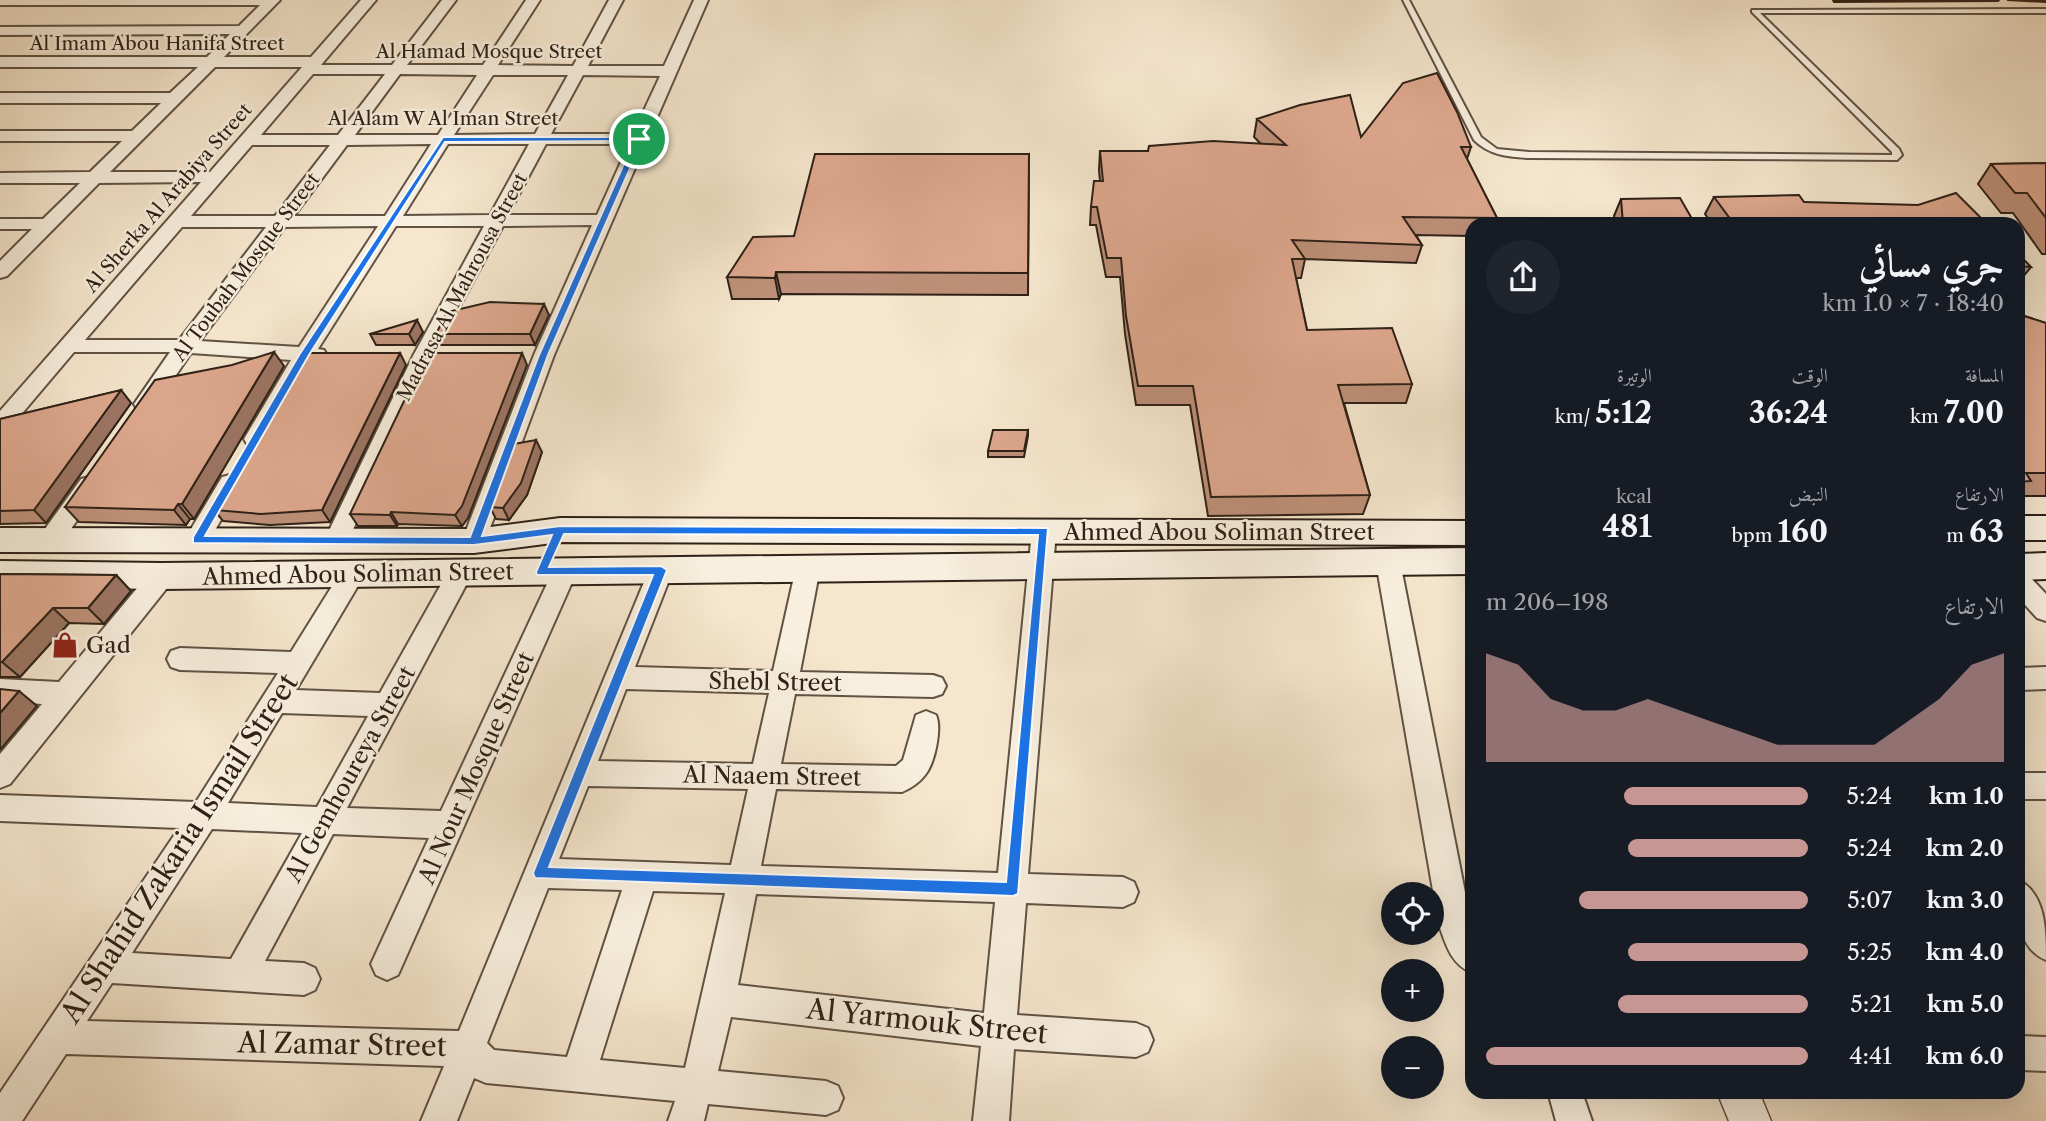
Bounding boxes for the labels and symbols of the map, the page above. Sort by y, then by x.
street label: Al Imam Abou Hanifa Street [29,32,285,55]
street label: Al Hamad Mosque Street [375,40,603,63]
street label: Al Sherka Al Arabiya Street [79,98,257,298]
street label: Al Alam W Al Iman Street [327,107,559,130]
pin [609,109,669,169]
street label: Al Toubah Mosque Street [167,168,325,367]
street label: Madrasa Al Mahrousa Street [392,169,532,405]
street label: Ahmed Abou Soliman Street [1062,518,1375,546]
street label: Ahmed Abou Soliman Street [201,557,514,591]
shop icon: Gad [50,630,80,660]
place label: Gad [86,631,131,659]
street label: Al Nour Mosque Street [412,648,540,889]
street label: Al Gemhoureya Street [278,661,421,888]
street label: Al Shahid Zakaria Ismail Street [53,667,305,1030]
street label: Shebl Street [708,667,842,697]
street label: Al Naaem Street [682,760,861,792]
street label: Al Yarmouk Street [804,991,1049,1051]
street label: Al Zamar Street [236,1025,447,1063]

